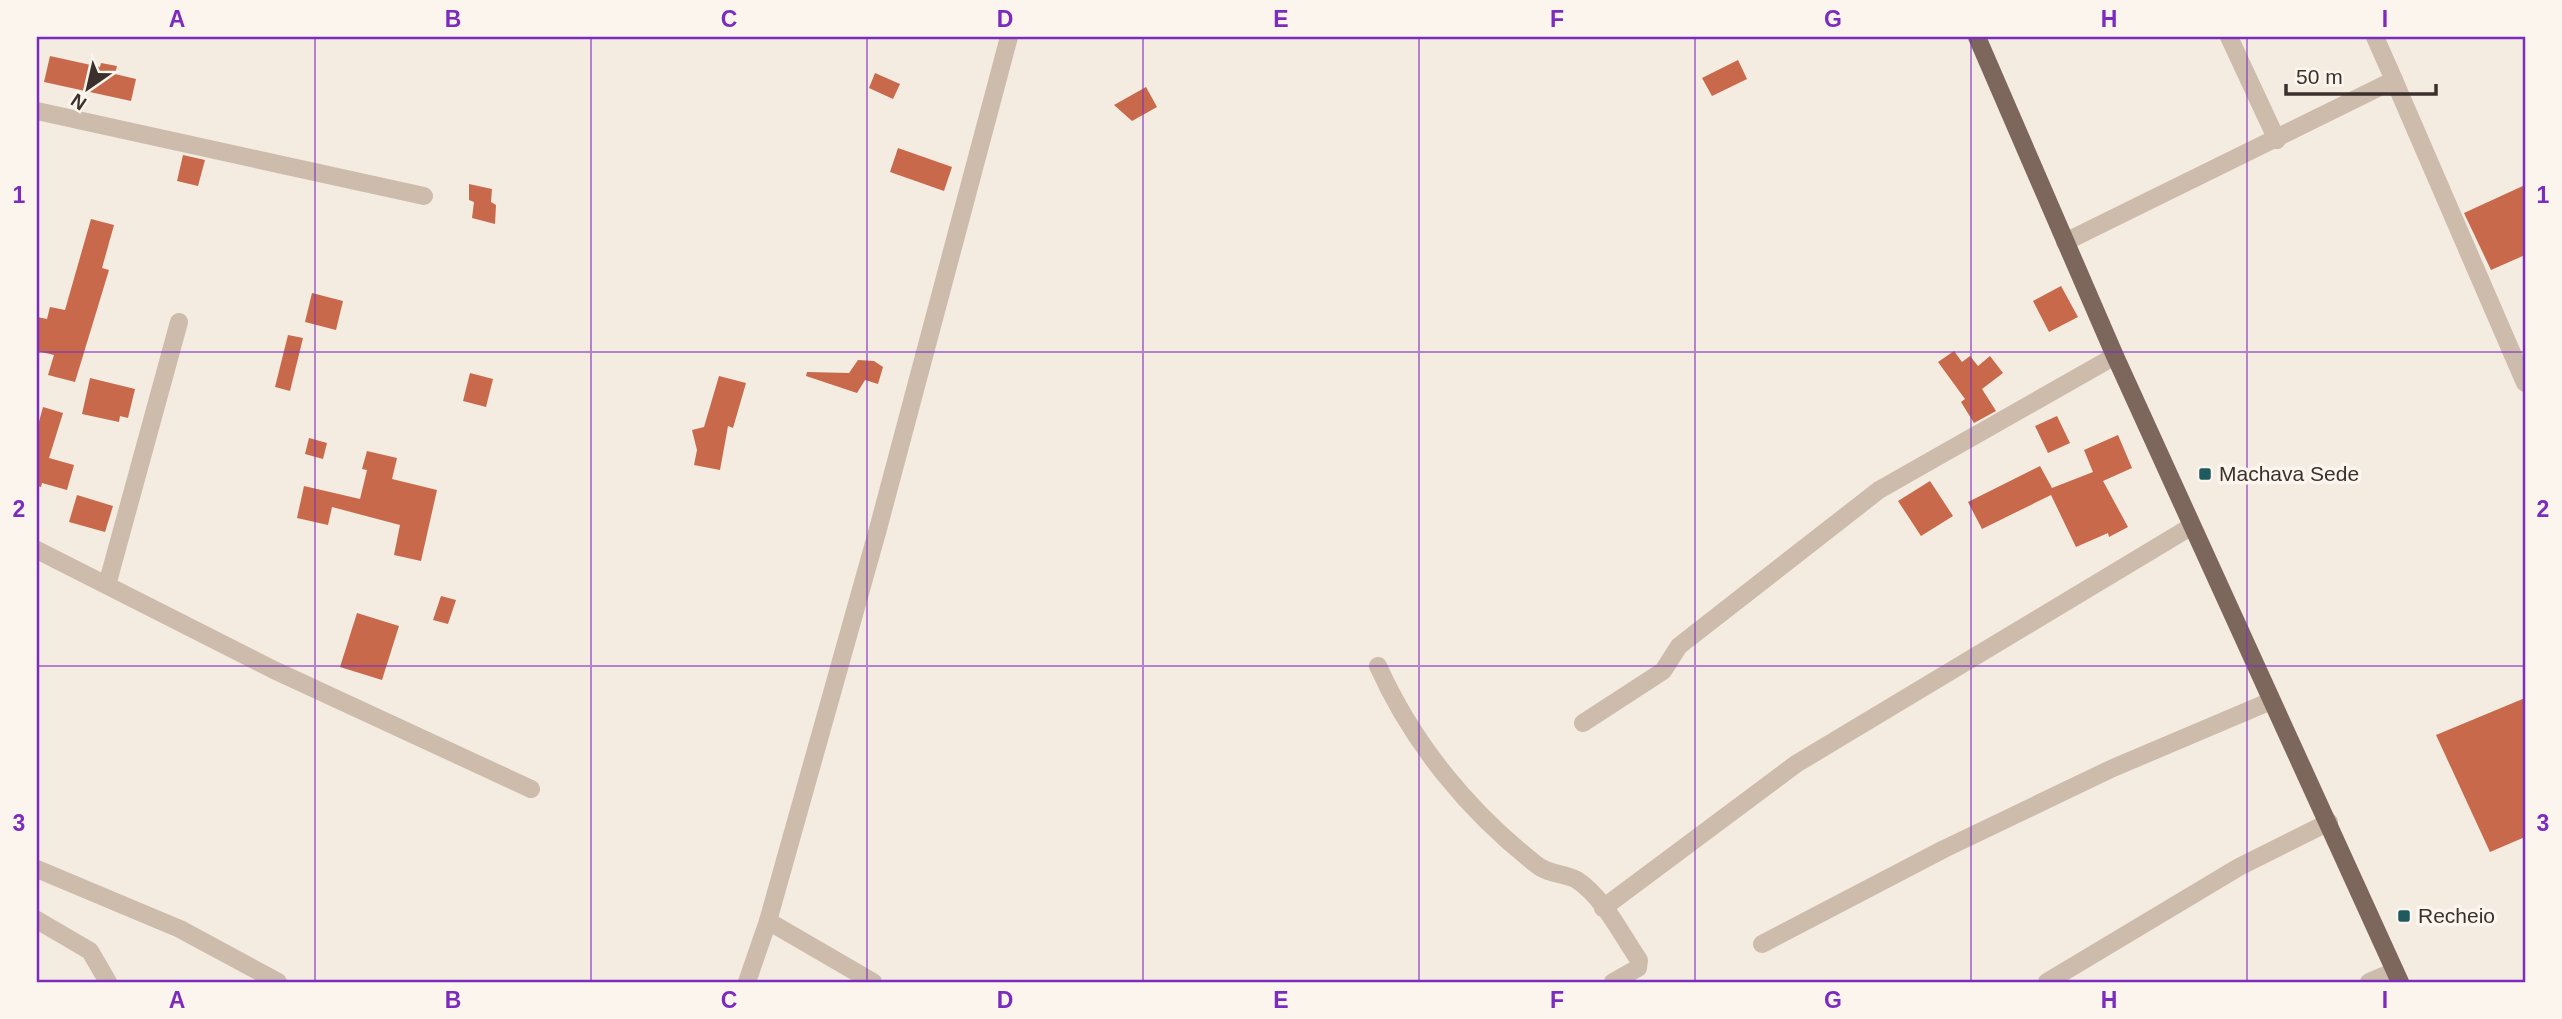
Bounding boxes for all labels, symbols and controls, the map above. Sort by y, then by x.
text: A [169,6,185,32]
text: B [445,6,461,32]
text: C [721,6,737,32]
text: D [997,6,1013,32]
text: E [1273,6,1289,32]
text: F [1550,6,1564,32]
text: G [1824,6,1842,32]
text: H [2101,6,2117,32]
text: I [2382,6,2388,32]
north arrow [52,52,122,122]
scale bar [2286,52,2436,96]
text: 50 m [2296,65,2343,88]
text: N [67,89,90,114]
text: 1 [13,182,26,208]
text: 1 [2537,182,2550,208]
place label: Machava Sede [2219,462,2359,485]
marker: Machava Sede [2197,466,2213,482]
text: 2 [13,496,25,522]
text: 2 [2537,496,2549,522]
text: 3 [13,810,25,836]
text: 3 [2537,810,2549,836]
place label: Recheio [2418,904,2495,927]
marker: Recheio [2396,908,2412,924]
text: A [169,987,185,1013]
text: B [445,987,461,1013]
text: C [721,987,737,1013]
text: D [997,987,1013,1013]
text: E [1273,987,1289,1013]
text: F [1550,987,1564,1013]
text: G [1824,987,1842,1013]
text: H [2101,987,2117,1013]
text: I [2382,987,2388,1013]

